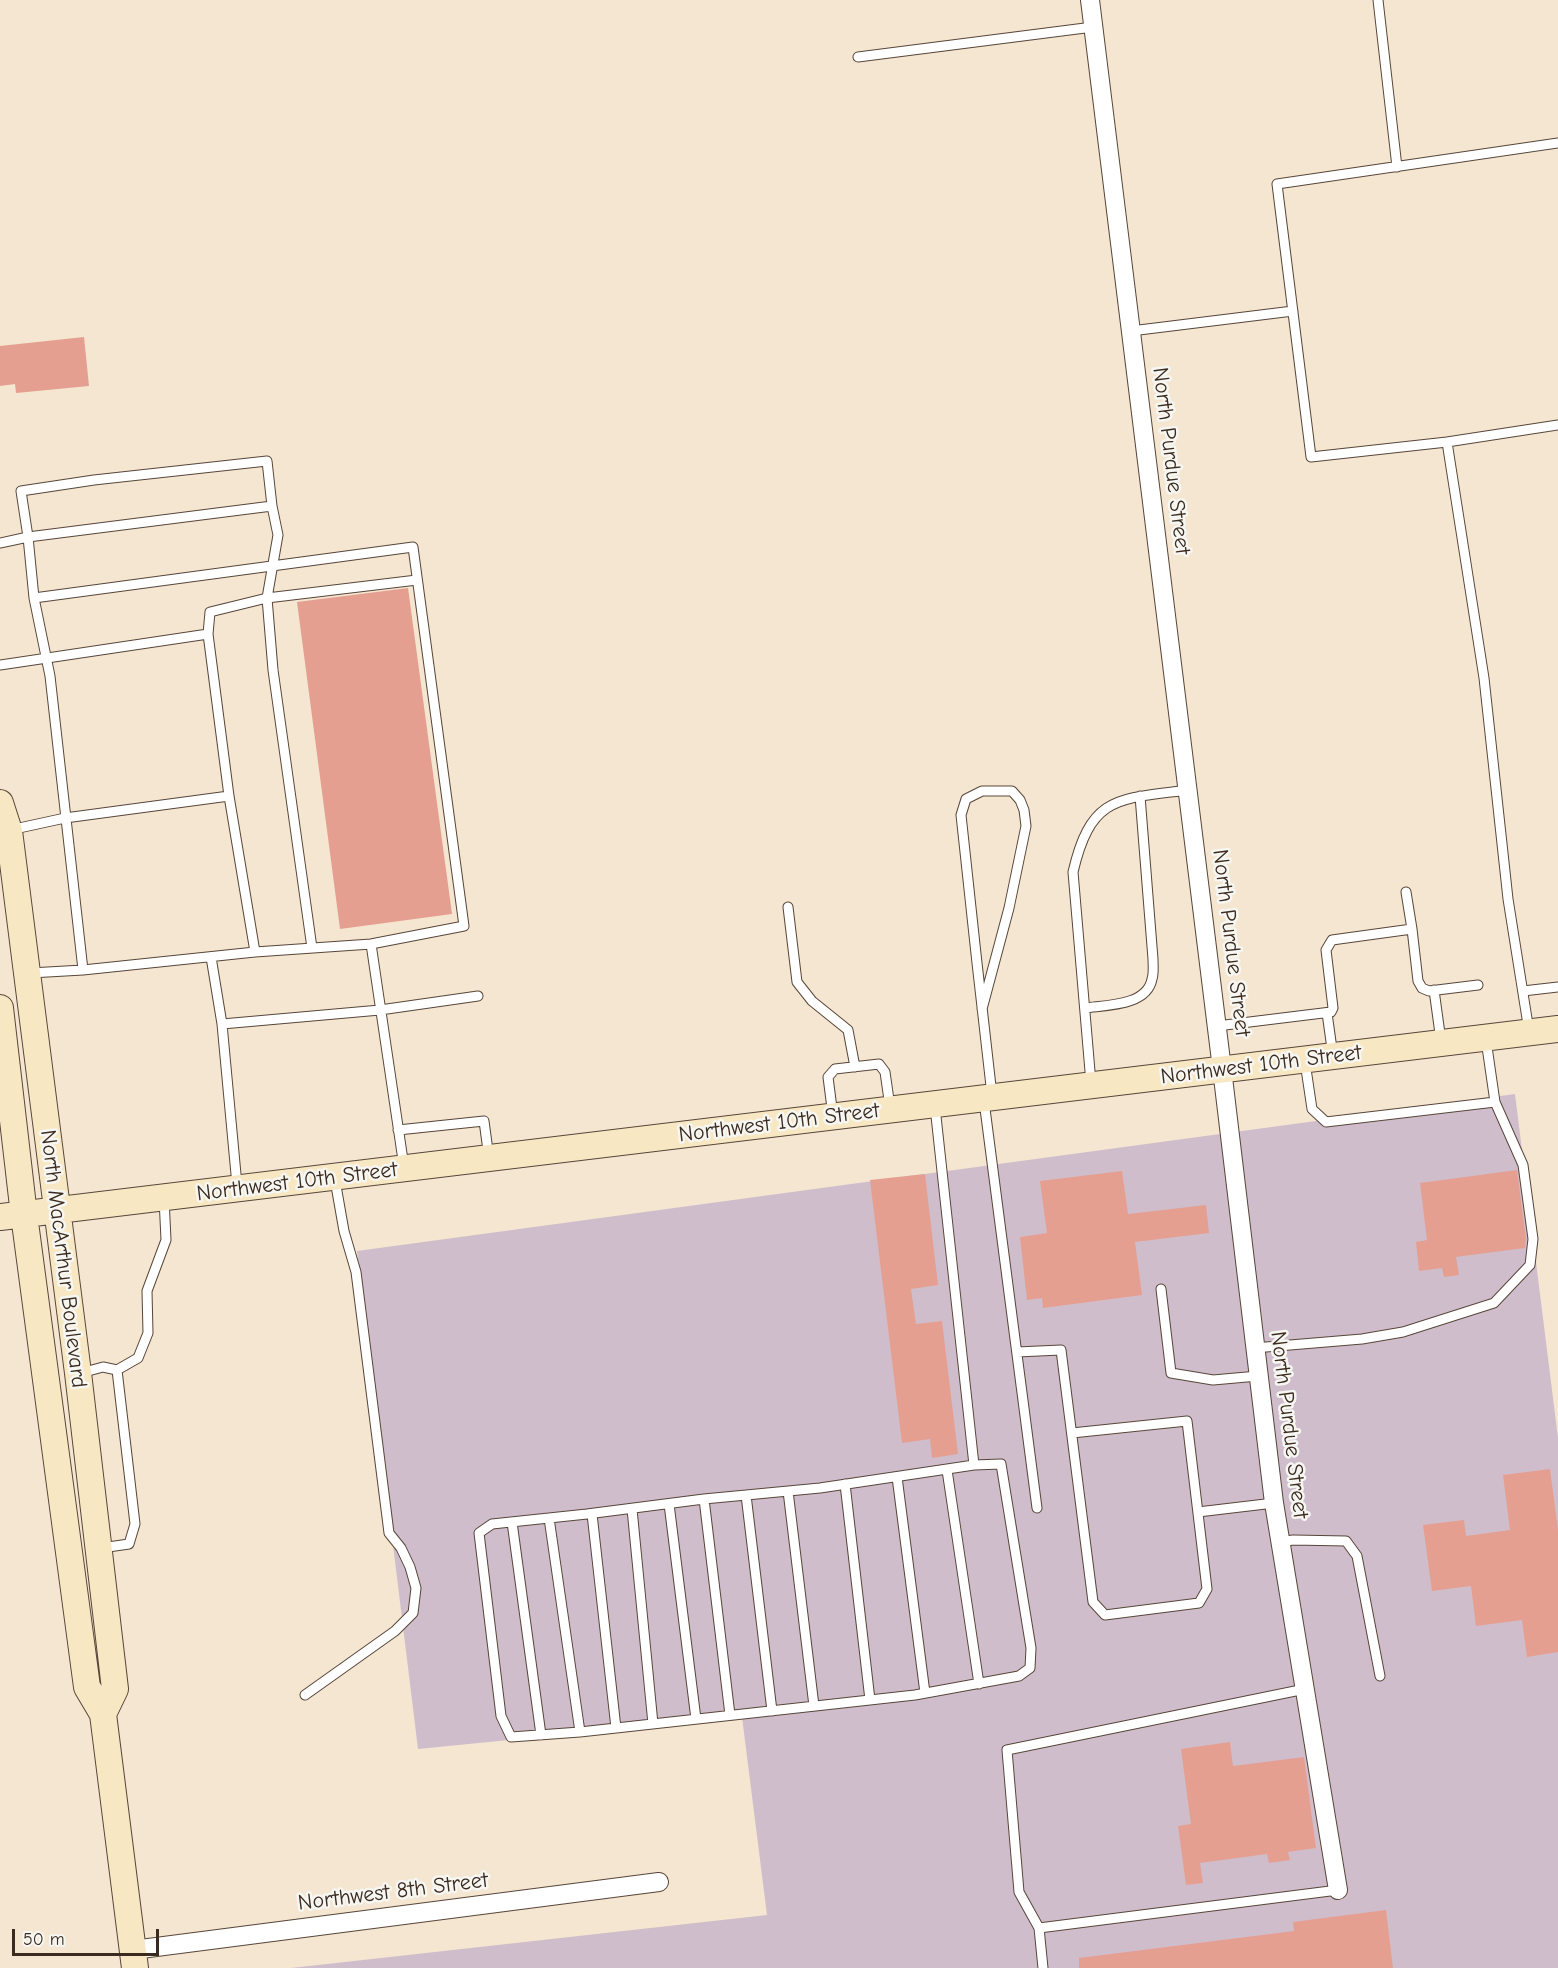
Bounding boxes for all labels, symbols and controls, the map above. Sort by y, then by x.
street label: North Purdue Street [1146,366,1196,556]
street label: North Purdue Street [1206,848,1256,1038]
street label: Northwest 10th Street [1159,1040,1363,1090]
street label: Northwest 10th Street [677,1098,881,1148]
street label: North MacArthur Boulevard [34,1128,92,1390]
street label: Northwest 10th Street [195,1157,399,1207]
street label: North Purdue Street [1264,1330,1314,1520]
street label: Northwest 8th Street [296,1867,490,1917]
scale bar [15,1917,162,1955]
text: 50 m [23,1929,65,1950]

